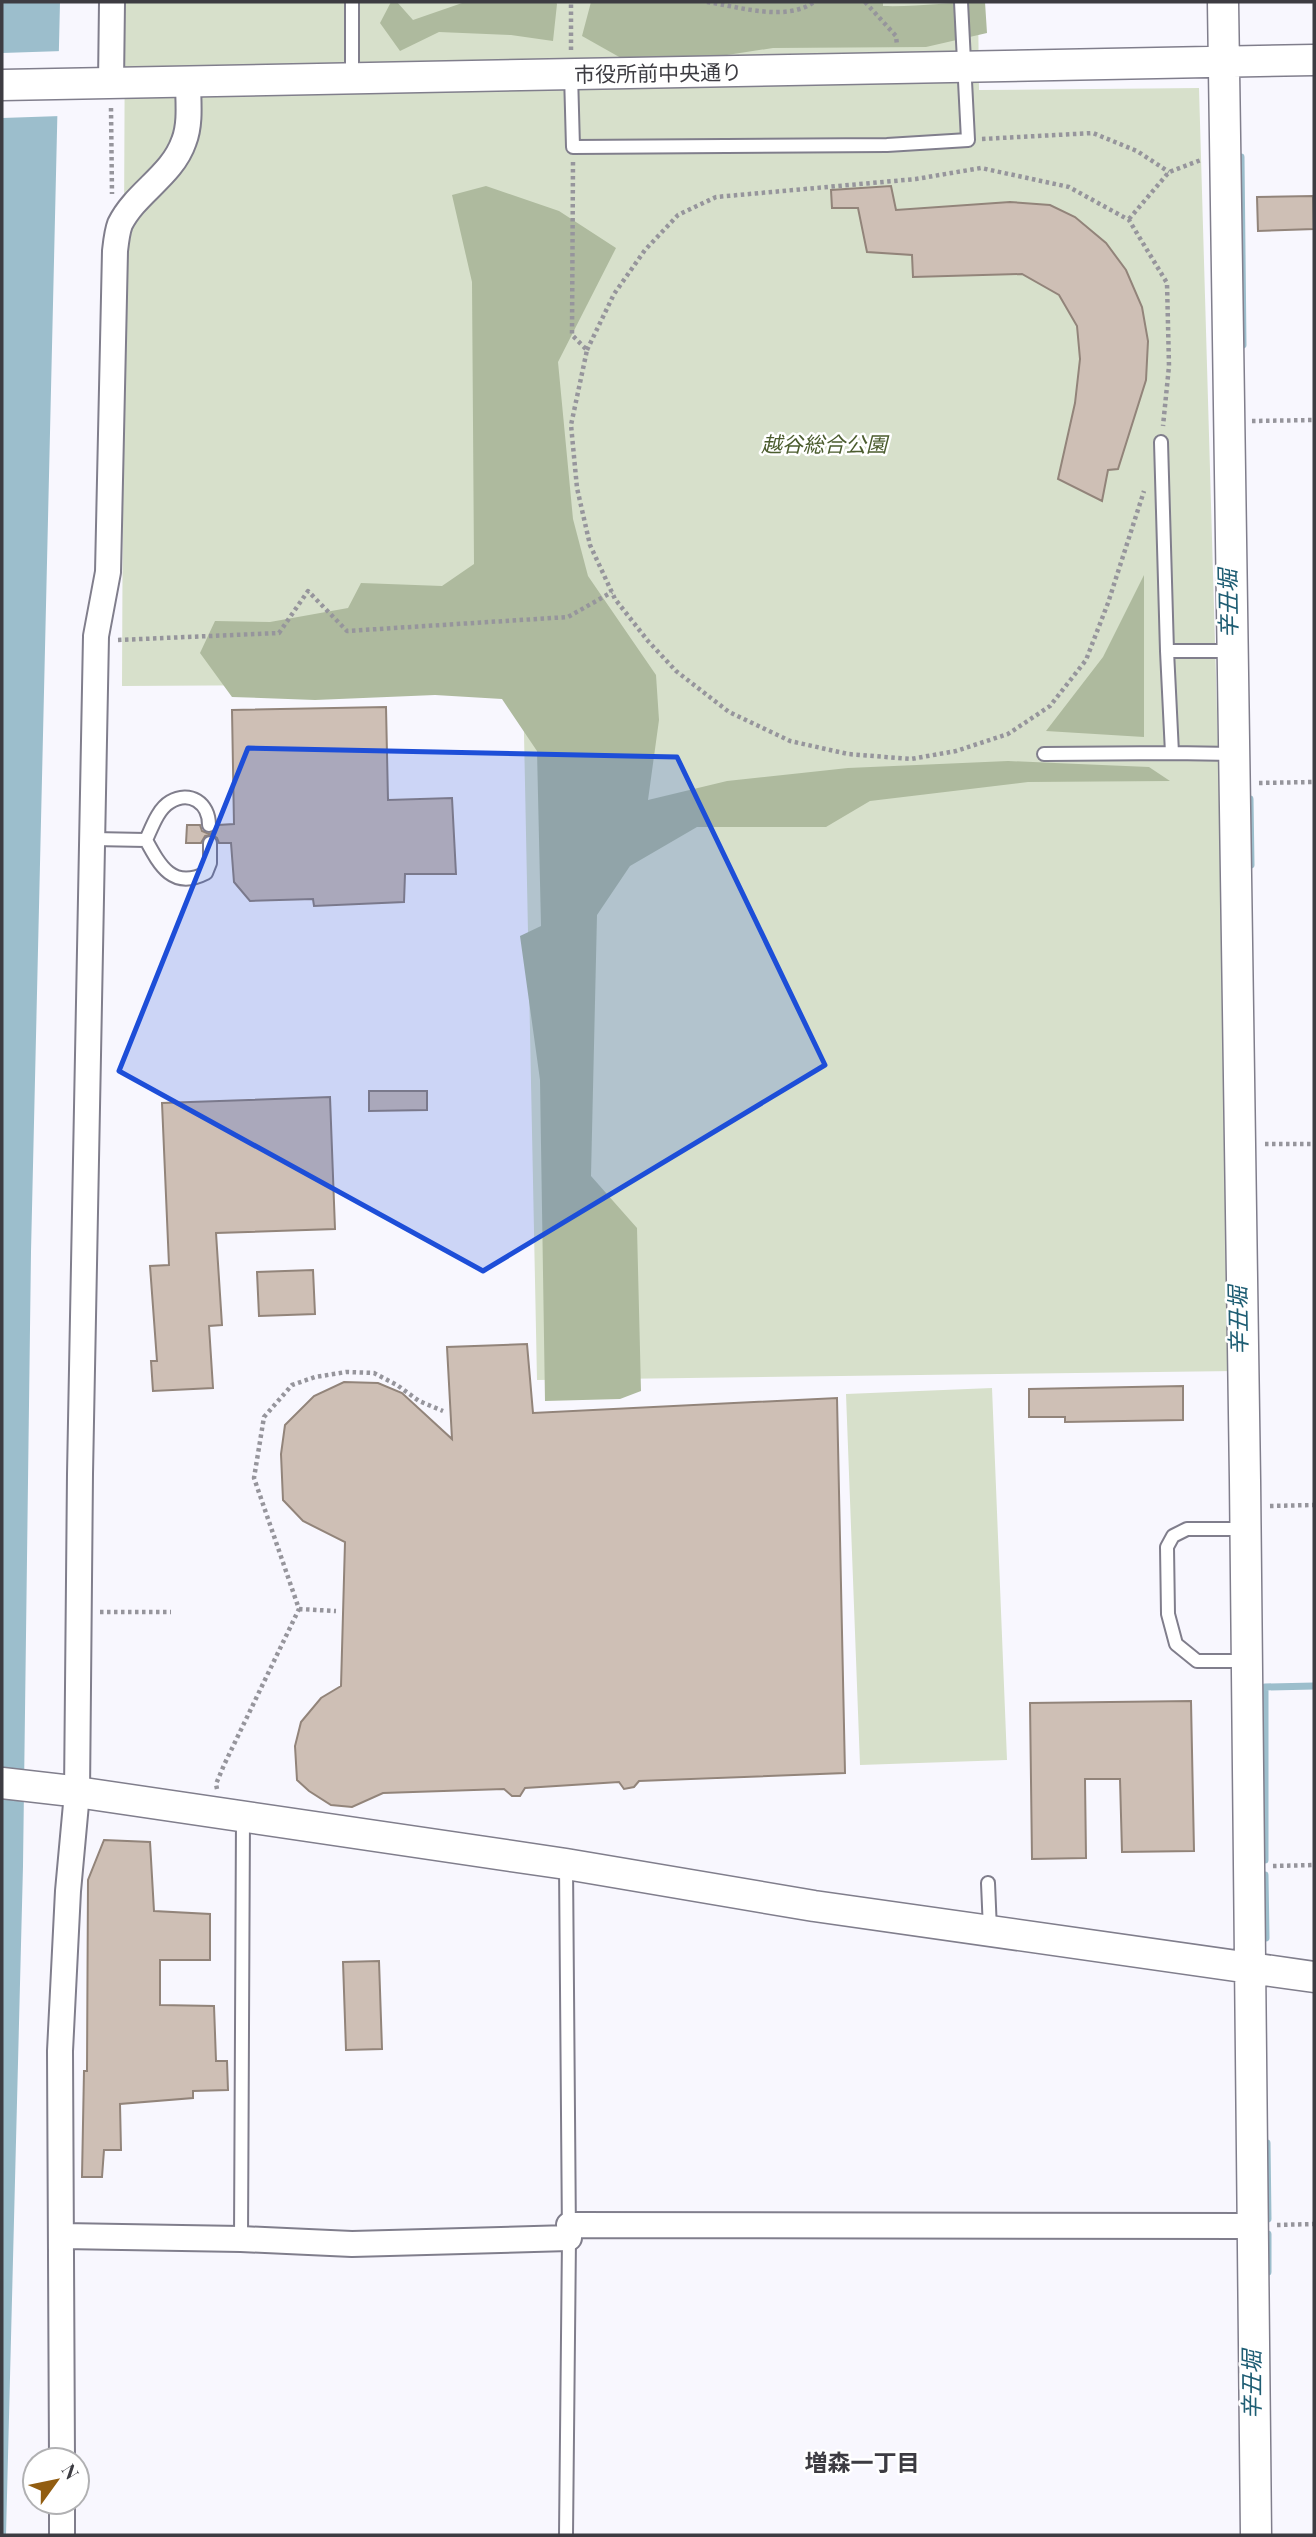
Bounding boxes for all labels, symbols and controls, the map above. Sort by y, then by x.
street label: 市役所前中央通り [574,57,742,87]
park label: 越谷総合公園 [761,429,890,457]
water label: 辛丑堀 [1211,566,1243,639]
water label: 辛丑堀 [1221,1283,1253,1356]
water label: 辛丑堀 [1235,2348,1266,2420]
north arrow [21,2446,91,2516]
district label: 増森一丁目 [805,2446,920,2477]
text: N [56,2458,86,2484]

